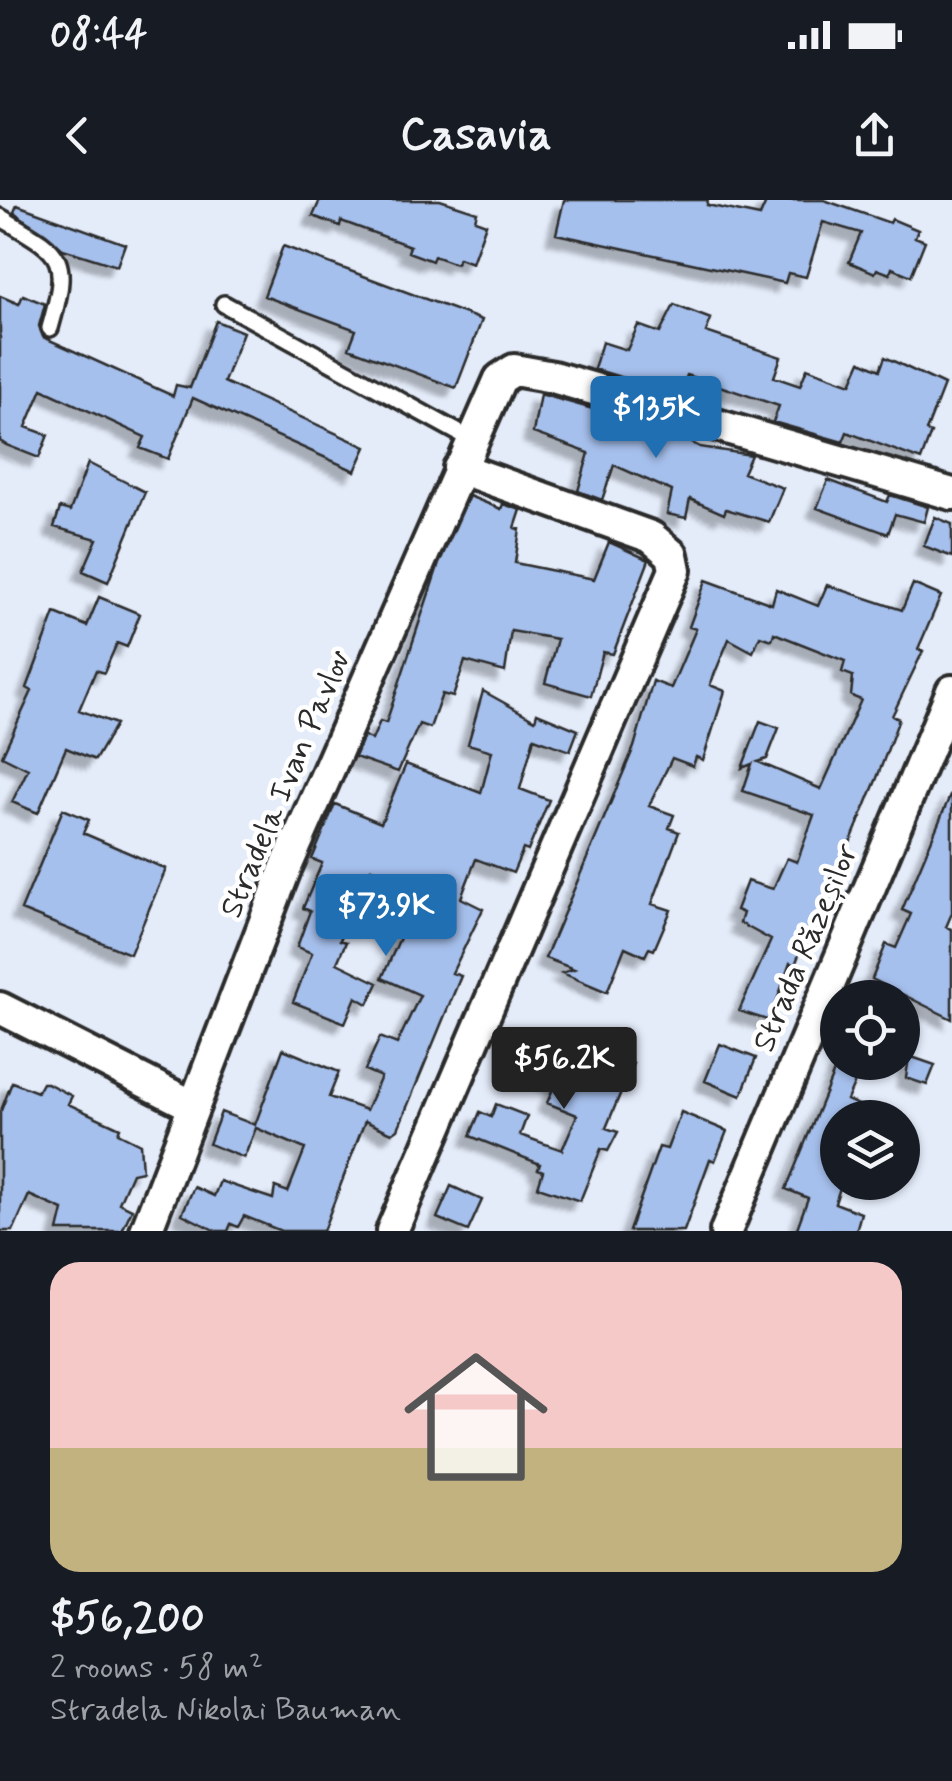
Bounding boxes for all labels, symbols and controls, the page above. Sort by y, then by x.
text: 08:44 [50,11,147,60]
text: Casavia [400,106,552,165]
icon: back [50,108,105,163]
icon: share [847,108,902,163]
pin: $135K [586,376,726,461]
text: $135K [612,387,700,429]
street label: Stradela Ivan Pavlov [211,644,361,924]
street label: Strada Răzeșilor [743,837,869,1058]
pin: $73.9K [305,874,467,959]
text: $73.9K [338,885,434,927]
map controls [820,980,920,1200]
button: locate [820,980,920,1080]
pin: $56.2K [483,1027,645,1112]
text: $56.2K [514,1038,614,1080]
button: layers [820,1100,920,1200]
icon: home [386,1327,566,1507]
text: $56,200 [50,1592,205,1647]
text: 2 rooms · 58 m² [50,1647,263,1689]
text: Stradela Nikolai Bauman [50,1689,401,1731]

